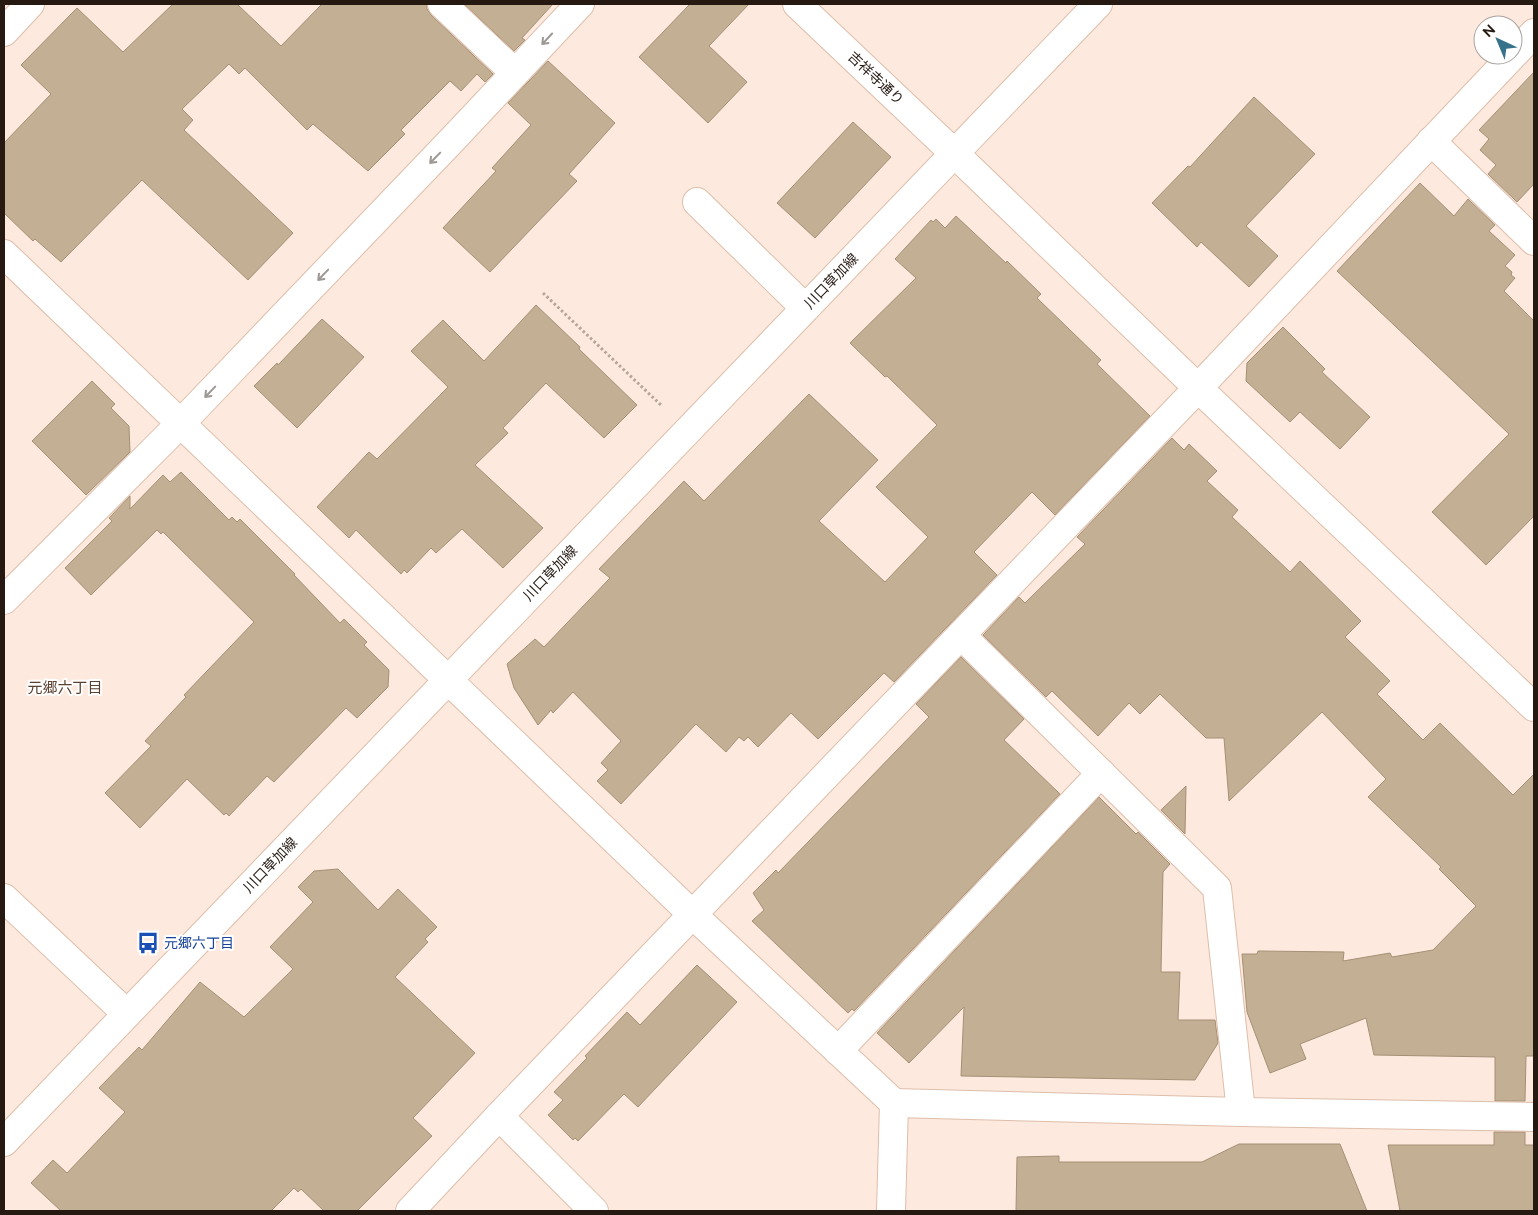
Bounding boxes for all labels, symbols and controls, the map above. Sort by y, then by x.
north arrow [1473,15,1523,65]
text: N [1480,21,1498,40]
one-way arrow [541,33,553,46]
street label: 吉祥寺通り [845,48,907,108]
one-way arrow [429,152,442,164]
street label: 川口草加線 [801,250,861,312]
one-way arrow [317,269,329,281]
one-way arrow [204,386,216,398]
street label: 川口草加線 [520,542,580,604]
district label: 元郷六丁目 [27,679,103,697]
street label: 川口草加線 [240,834,300,896]
bus stop icon: 元郷六丁目 [135,930,161,956]
place label: 元郷六丁目 [164,935,234,951]

